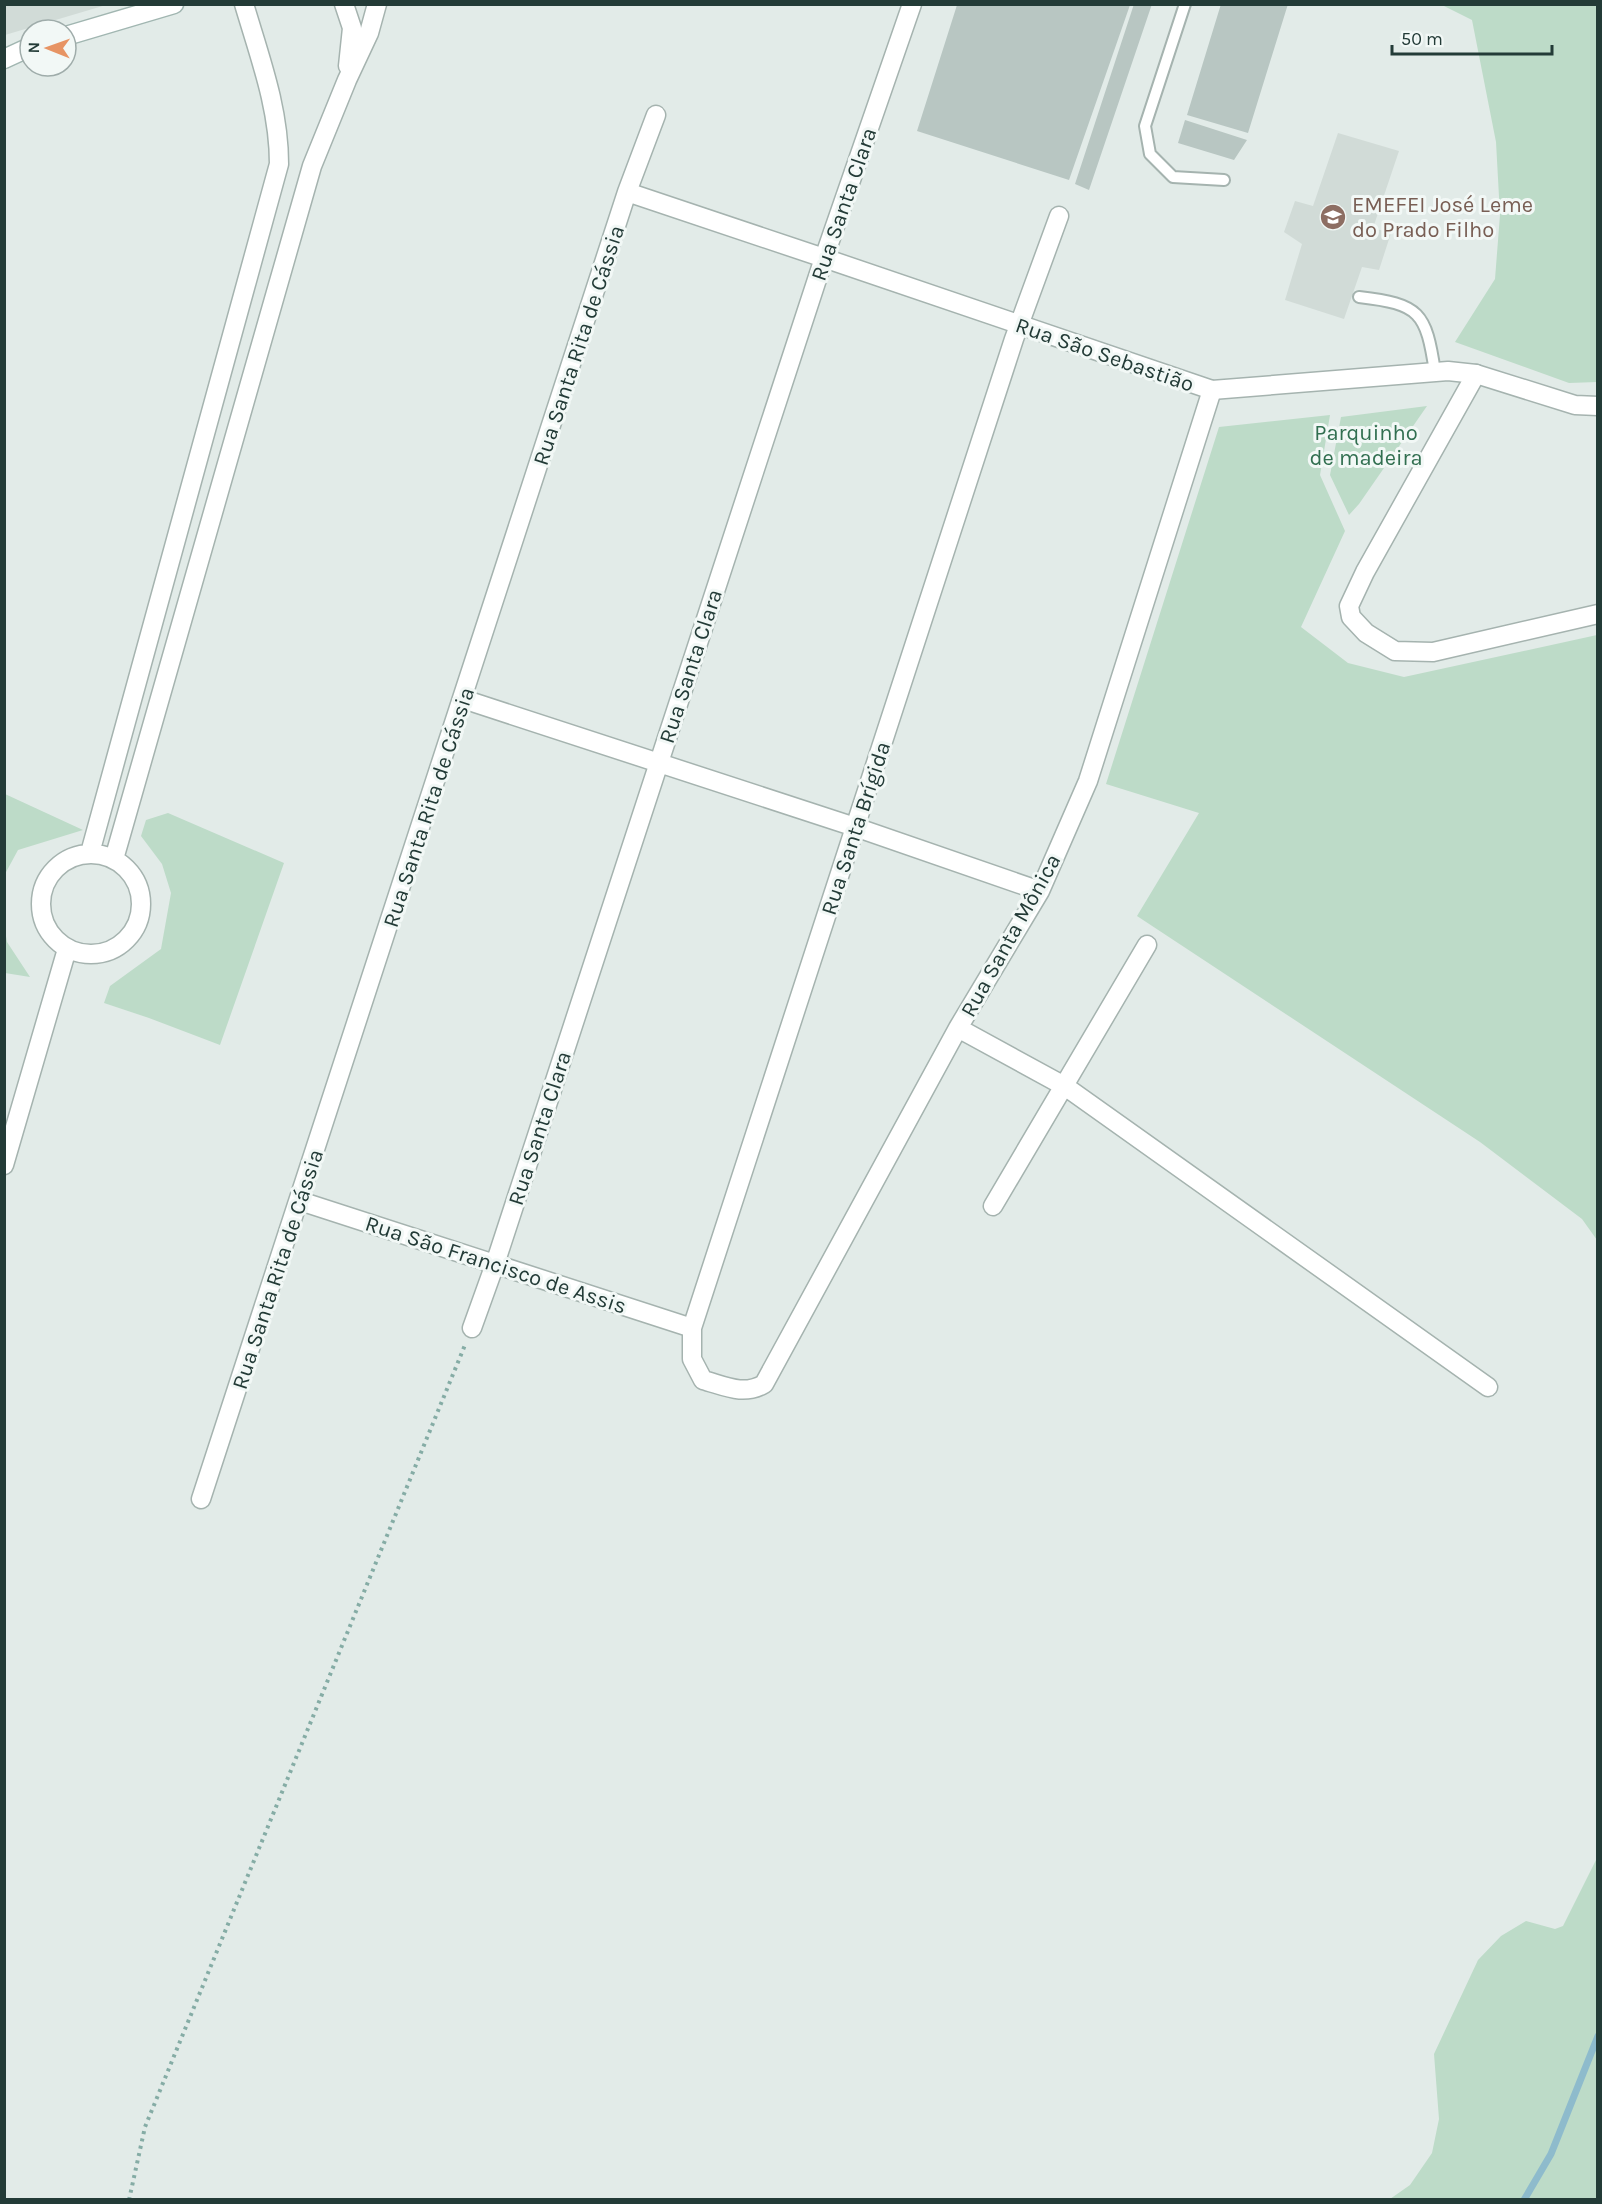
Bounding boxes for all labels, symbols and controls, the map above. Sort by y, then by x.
north arrow [18,18,78,78]
scale bar [1392,18,1552,56]
text: 50 m [1401,28,1443,50]
text: N [24,42,43,54]
street label: Rua Santa Clara [806,124,882,284]
place label: EMEFEI José Leme do Prado Filho [1352,192,1533,243]
school or university icon: EMEFEI José Leme do Prado Filho [1318,202,1348,232]
street label: Rua Santa Rita de Cássia [528,222,630,469]
street label: Rua São Sebastião [1012,312,1197,398]
park label: Parquinho de madeira [1309,420,1423,471]
street label: Rua Santa Clara [654,586,728,747]
street label: Rua Santa Rita de Cássia [378,684,480,931]
street label: Rua Santa Brígida [816,738,896,918]
street label: Rua Santa Mônica [955,849,1066,1022]
street label: Rua Santa Clara [503,1048,577,1209]
street label: Rua Santa Rita de Cássia [227,1146,329,1393]
street label: Rua São Francisco de Assis [362,1210,630,1320]

